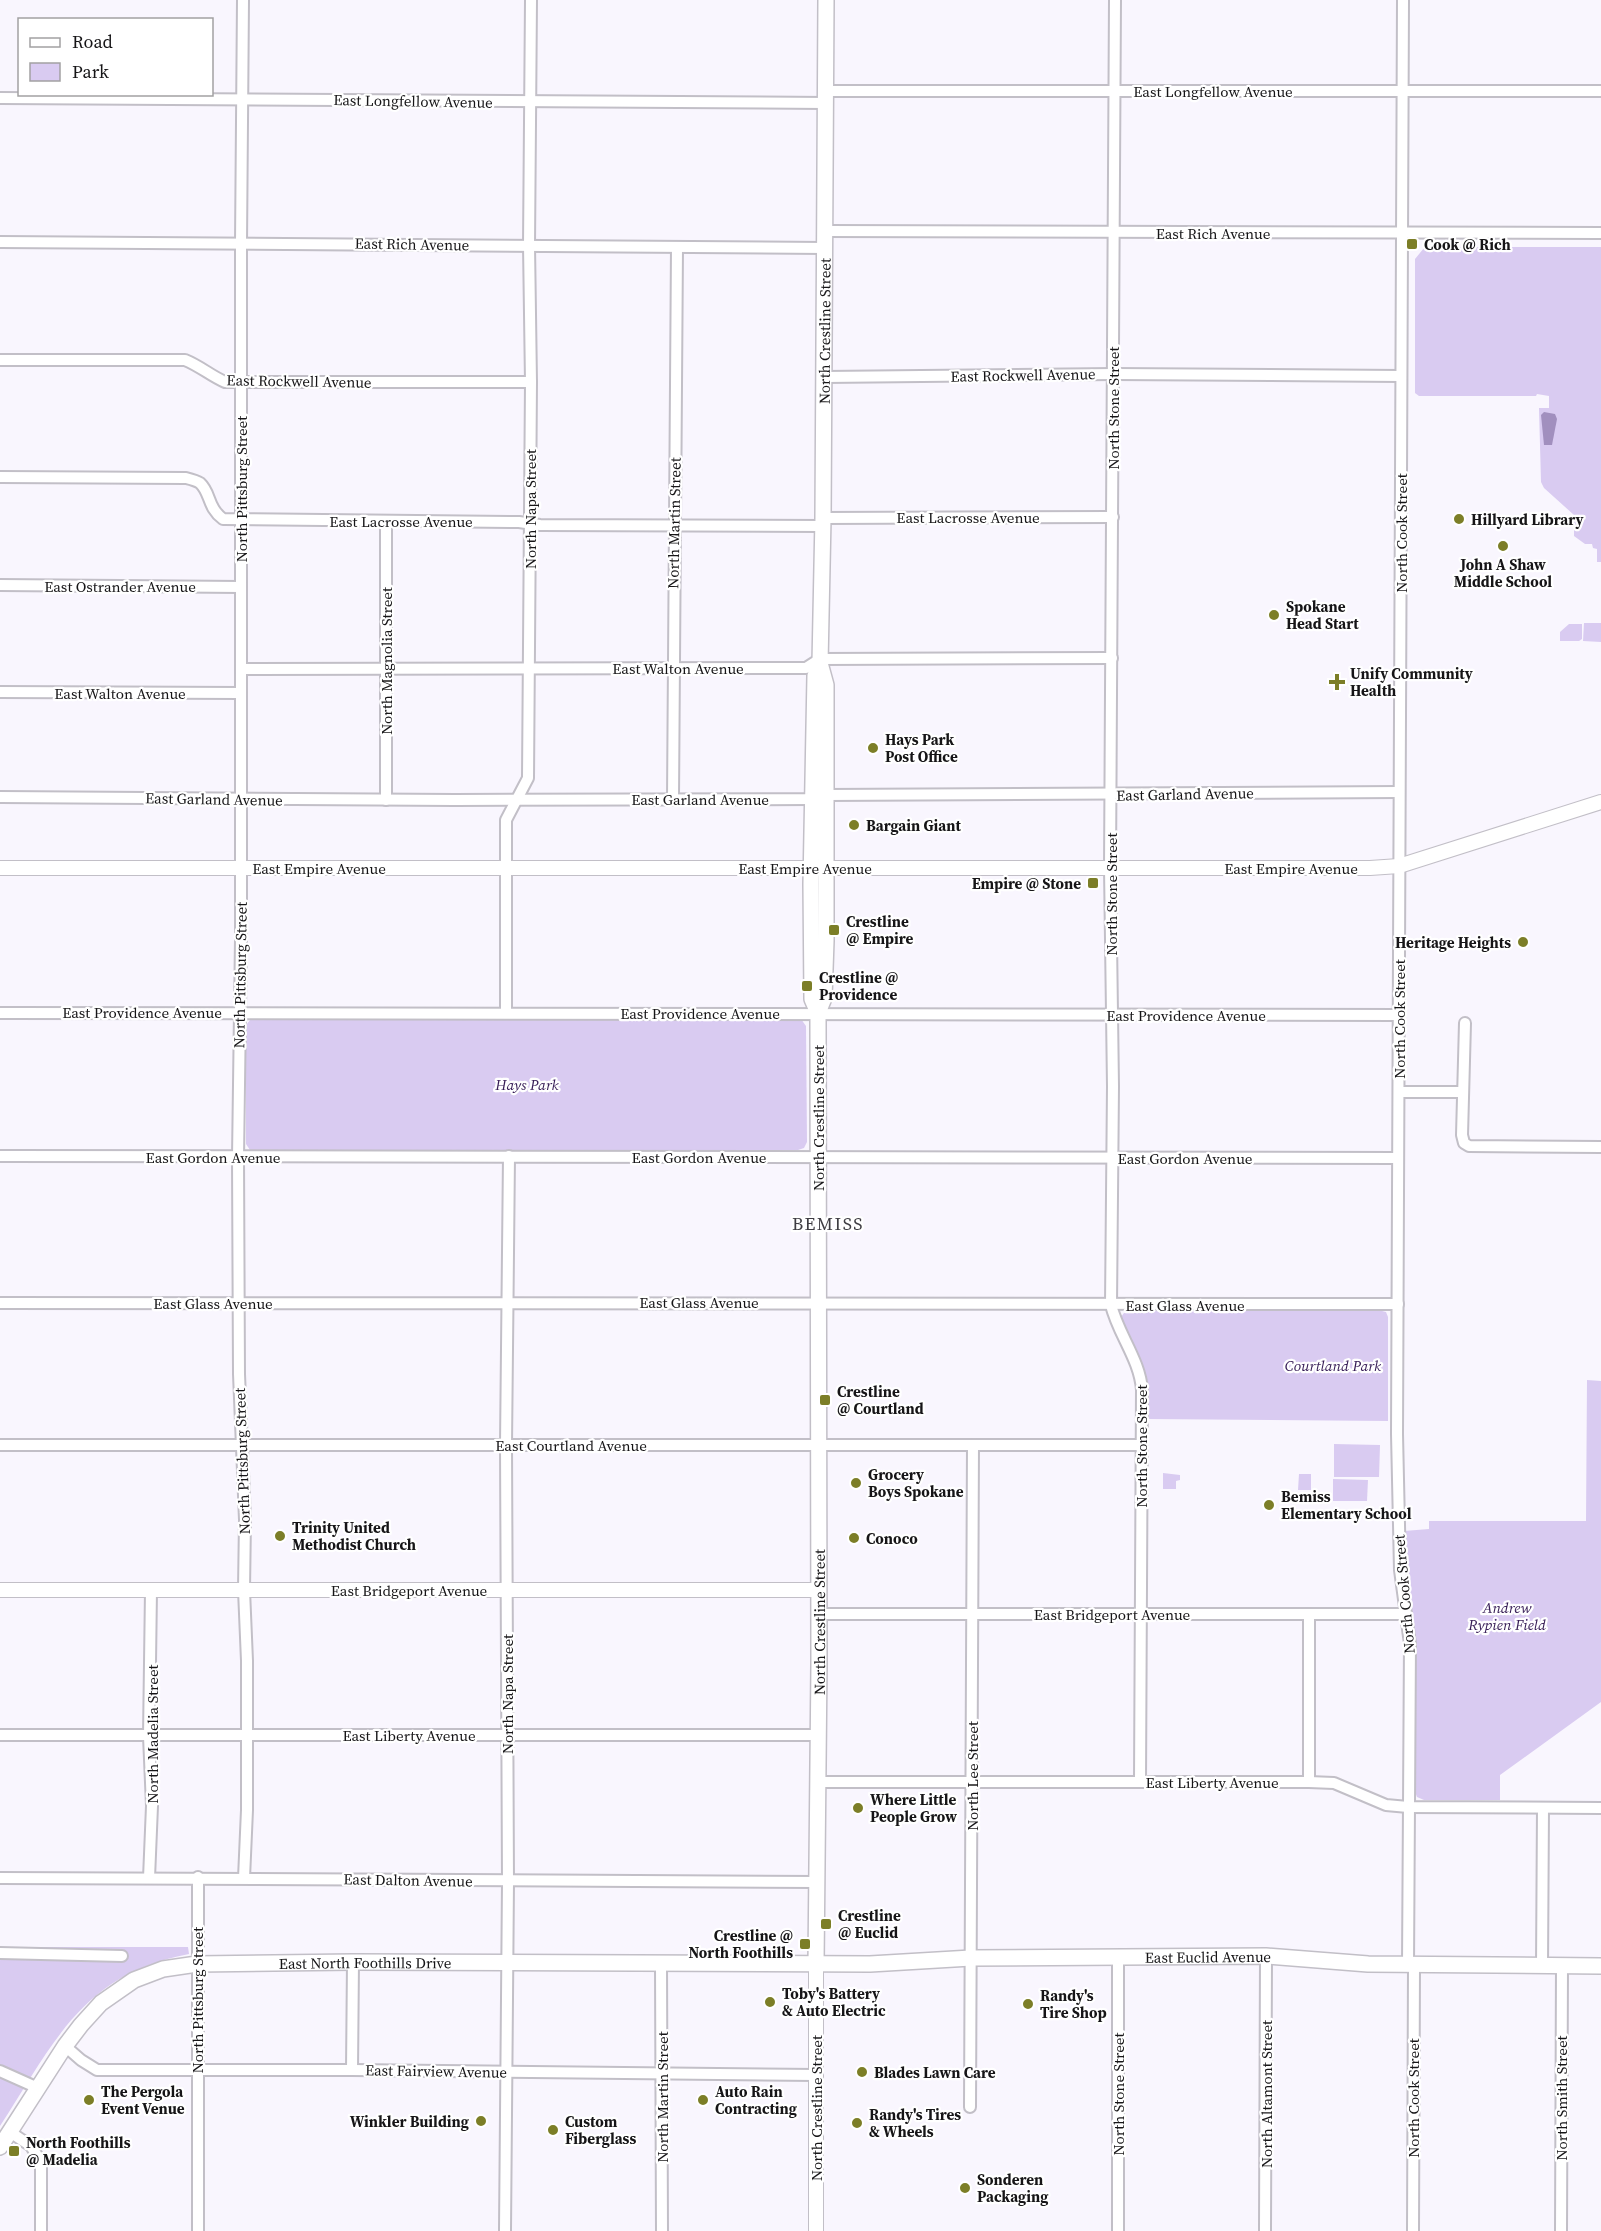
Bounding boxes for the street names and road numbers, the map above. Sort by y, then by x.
street label: East Longfellow Avenue [1133,81,1293,102]
street label: East Longfellow Avenue [333,89,493,113]
street label: East Rich Avenue [1156,223,1271,244]
street label: East Rich Avenue [354,233,470,256]
street label: North Crestline Street [813,258,835,404]
street label: North Stone Street [1103,347,1124,469]
street label: East Rockwell Avenue [950,363,1096,387]
street label: East Rockwell Avenue [226,369,372,393]
street label: North Pittsburg Street [231,416,252,562]
street label: North Napa Street [520,449,541,569]
street label: North Martin Street [662,457,686,589]
street label: North Cook Street [1391,473,1412,593]
street label: East Lacrosse Avenue [896,507,1040,528]
street label: East Lacrosse Avenue [329,511,473,532]
street label: East Ostrander Avenue [44,576,196,597]
street label: North Magnolia Street [376,587,397,735]
street label: East Walton Avenue [612,658,744,679]
street label: East Walton Avenue [54,683,186,704]
street label: East Garland Avenue [1116,782,1254,806]
street label: East Garland Avenue [145,787,283,811]
street label: East Garland Avenue [631,789,769,810]
street label: North Stone Street [1101,833,1122,955]
street label: East Empire Avenue [252,858,386,879]
street label: East Empire Avenue [738,858,872,879]
street label: East Empire Avenue [1224,858,1358,879]
street label: North Pittsburg Street [228,902,252,1048]
street label: North Cook Street [1389,959,1410,1079]
street label: East Providence Avenue [62,1002,222,1023]
street label: East Providence Avenue [620,1003,780,1024]
street label: East Providence Avenue [1106,1005,1266,1026]
street label: North Crestline Street [808,1045,829,1191]
street label: East Gordon Avenue [146,1147,281,1168]
street label: East Gordon Avenue [632,1147,767,1168]
street label: East Gordon Avenue [1118,1148,1253,1169]
street label: East Glass Avenue [639,1292,759,1313]
street label: East Glass Avenue [153,1293,273,1314]
street label: East Glass Avenue [1125,1295,1245,1316]
street label: North Stone Street [1131,1385,1152,1507]
street label: North Pittsburg Street [229,1387,255,1534]
street label: East Courtland Avenue [495,1435,647,1456]
street label: North Cook Street [1388,1534,1420,1654]
street label: North Crestline Street [808,1549,830,1695]
street label: East Bridgeport Avenue [331,1580,488,1601]
street label: East Bridgeport Avenue [1034,1604,1191,1625]
street label: North Napa Street [497,1634,518,1754]
street label: North Madelia Street [142,1664,163,1803]
street label: North Lee Street [962,1721,983,1831]
street label: East Liberty Avenue [342,1725,476,1746]
street label: East Liberty Avenue [1145,1772,1279,1793]
street label: East Dalton Avenue [343,1868,473,1892]
street label: North Pittsburg Street [187,1927,208,2073]
street label: East Euclid Avenue [1145,1945,1272,1967]
street label: East North Foothills Drive [279,1951,452,1973]
street label: North Altamont Street [1256,2020,1277,2168]
street label: North Martin Street [652,2031,673,2163]
street label: North Stone Street [1108,2033,1129,2155]
street label: North Crestline Street [806,2035,827,2181]
street label: North Smith Street [1551,2035,1572,2160]
street label: North Cook Street [1403,2038,1424,2158]
street label: East Fairview Avenue [365,2059,508,2083]

